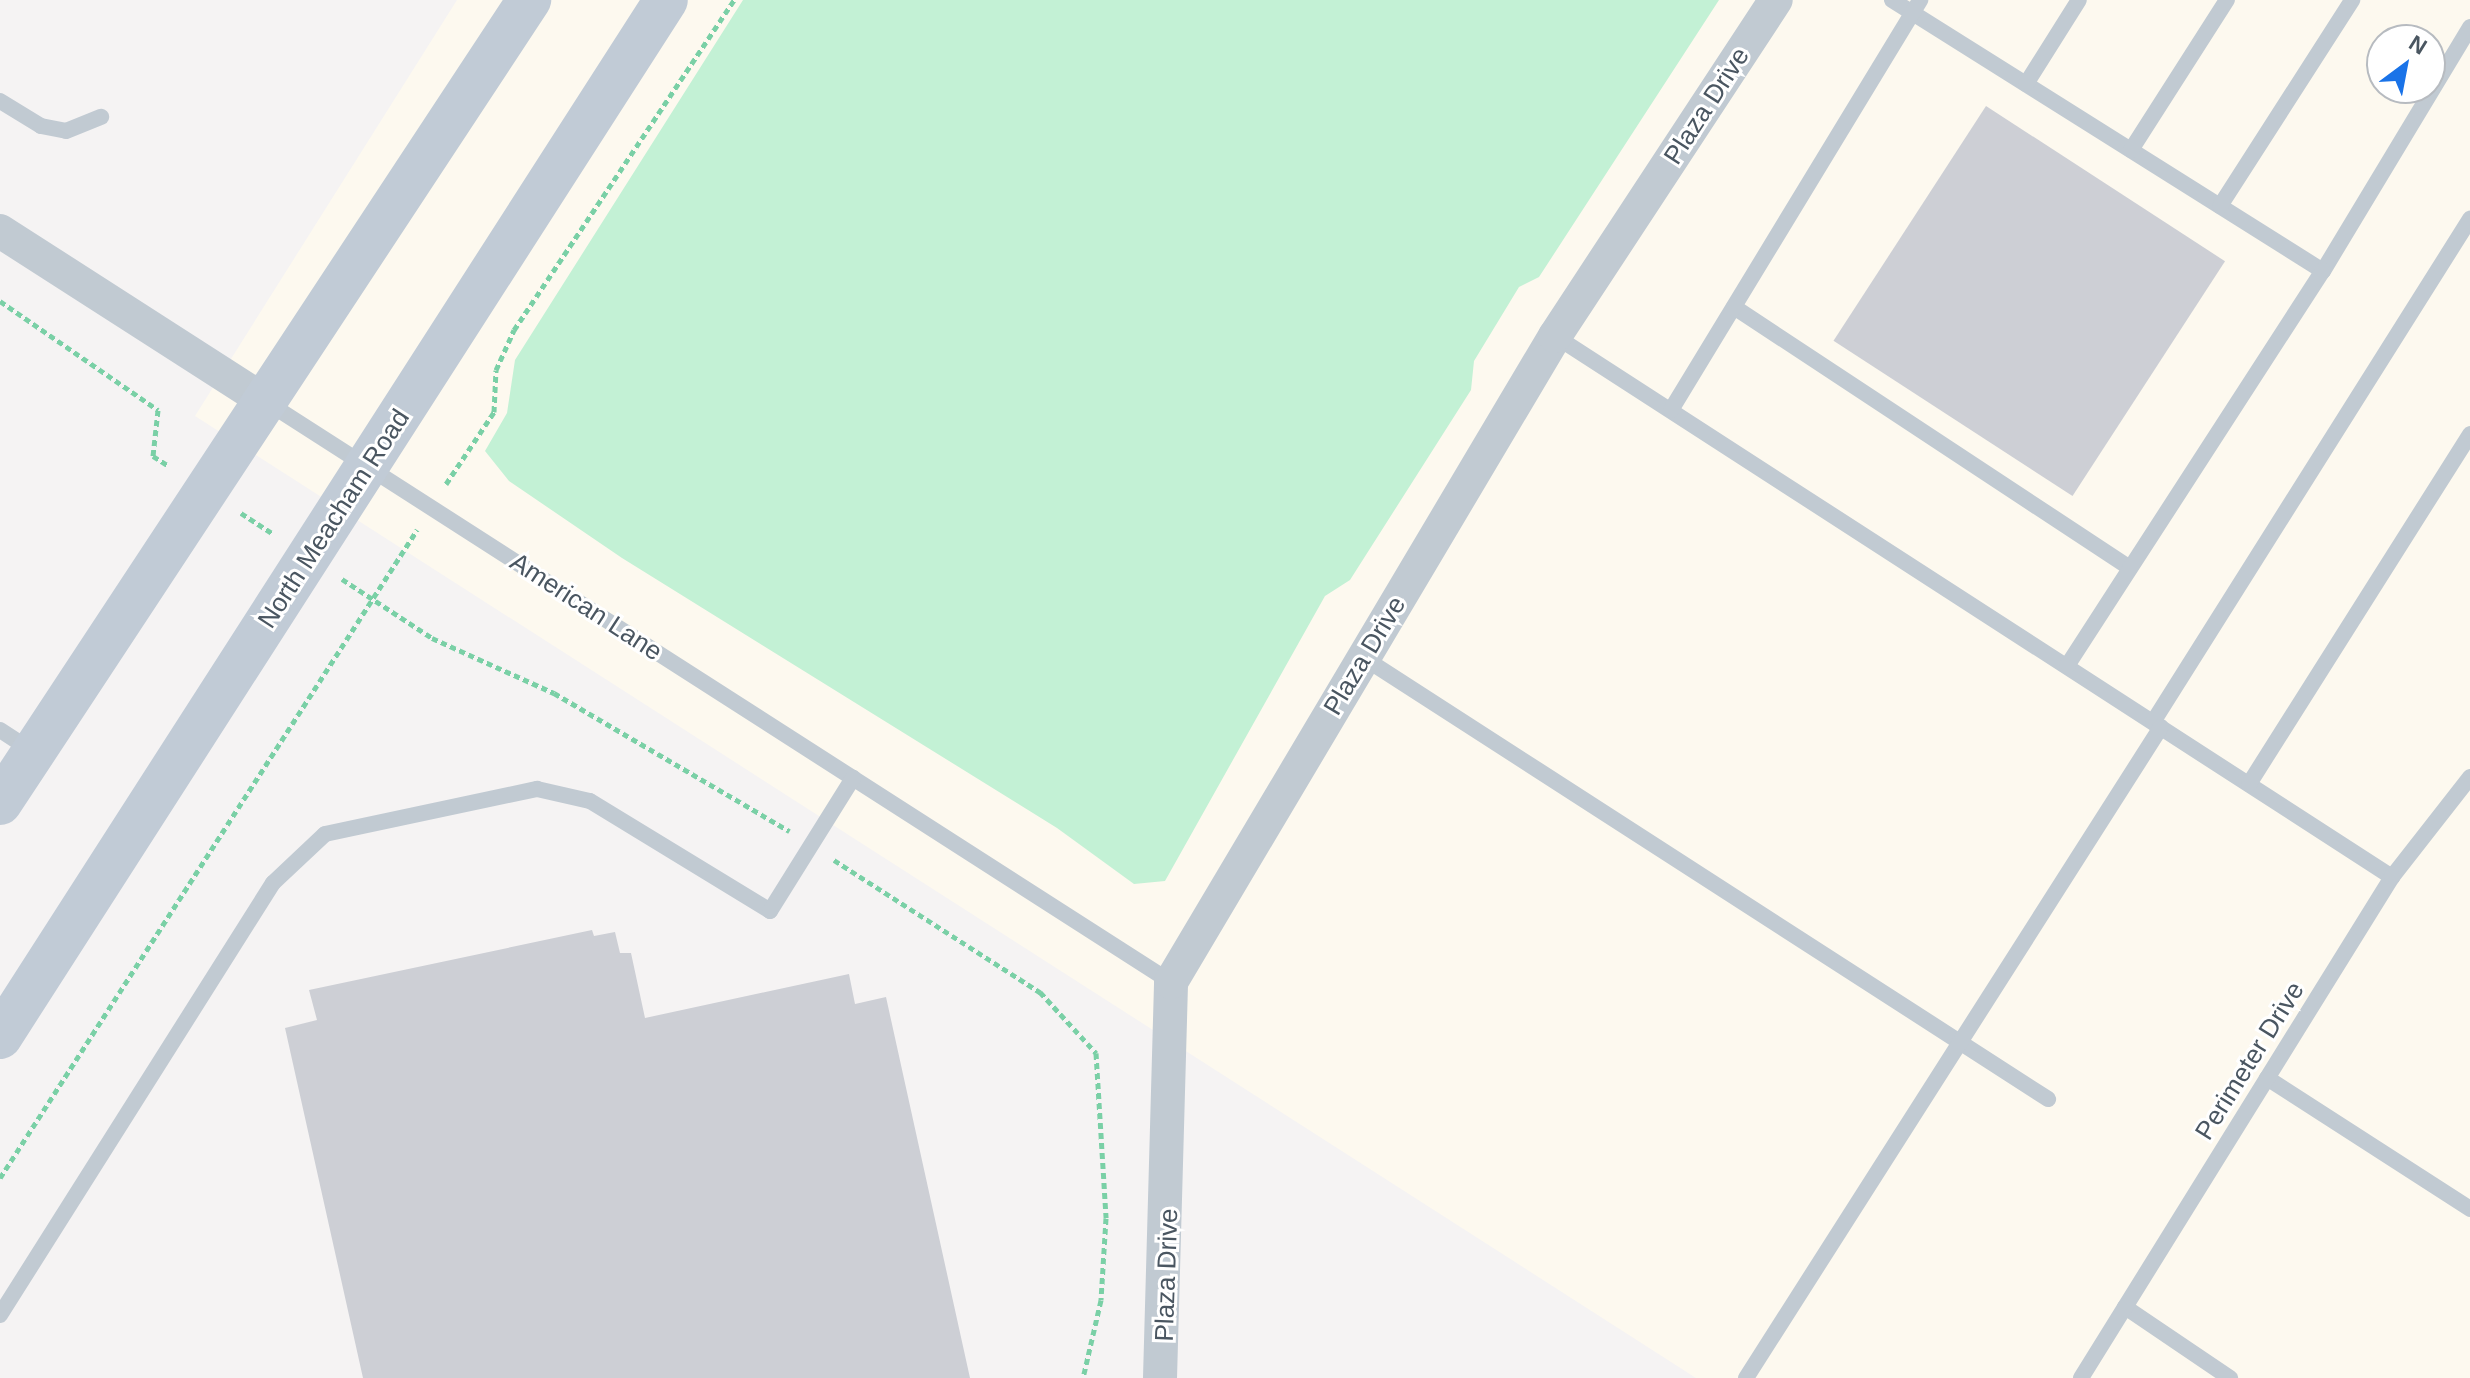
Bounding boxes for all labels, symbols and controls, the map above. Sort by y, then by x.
north arrow [2366,24,2446,104]
text: N [2405,30,2431,60]
street label: Plaza Drive [1658,42,1756,170]
street label: North Meacham Road [252,404,416,634]
street label: American Lane [504,546,668,668]
street label: Plaza Drive [1317,591,1413,721]
street label: Perimeter Drive [2189,976,2311,1146]
street label: Plaza Drive [1149,1208,1185,1342]

